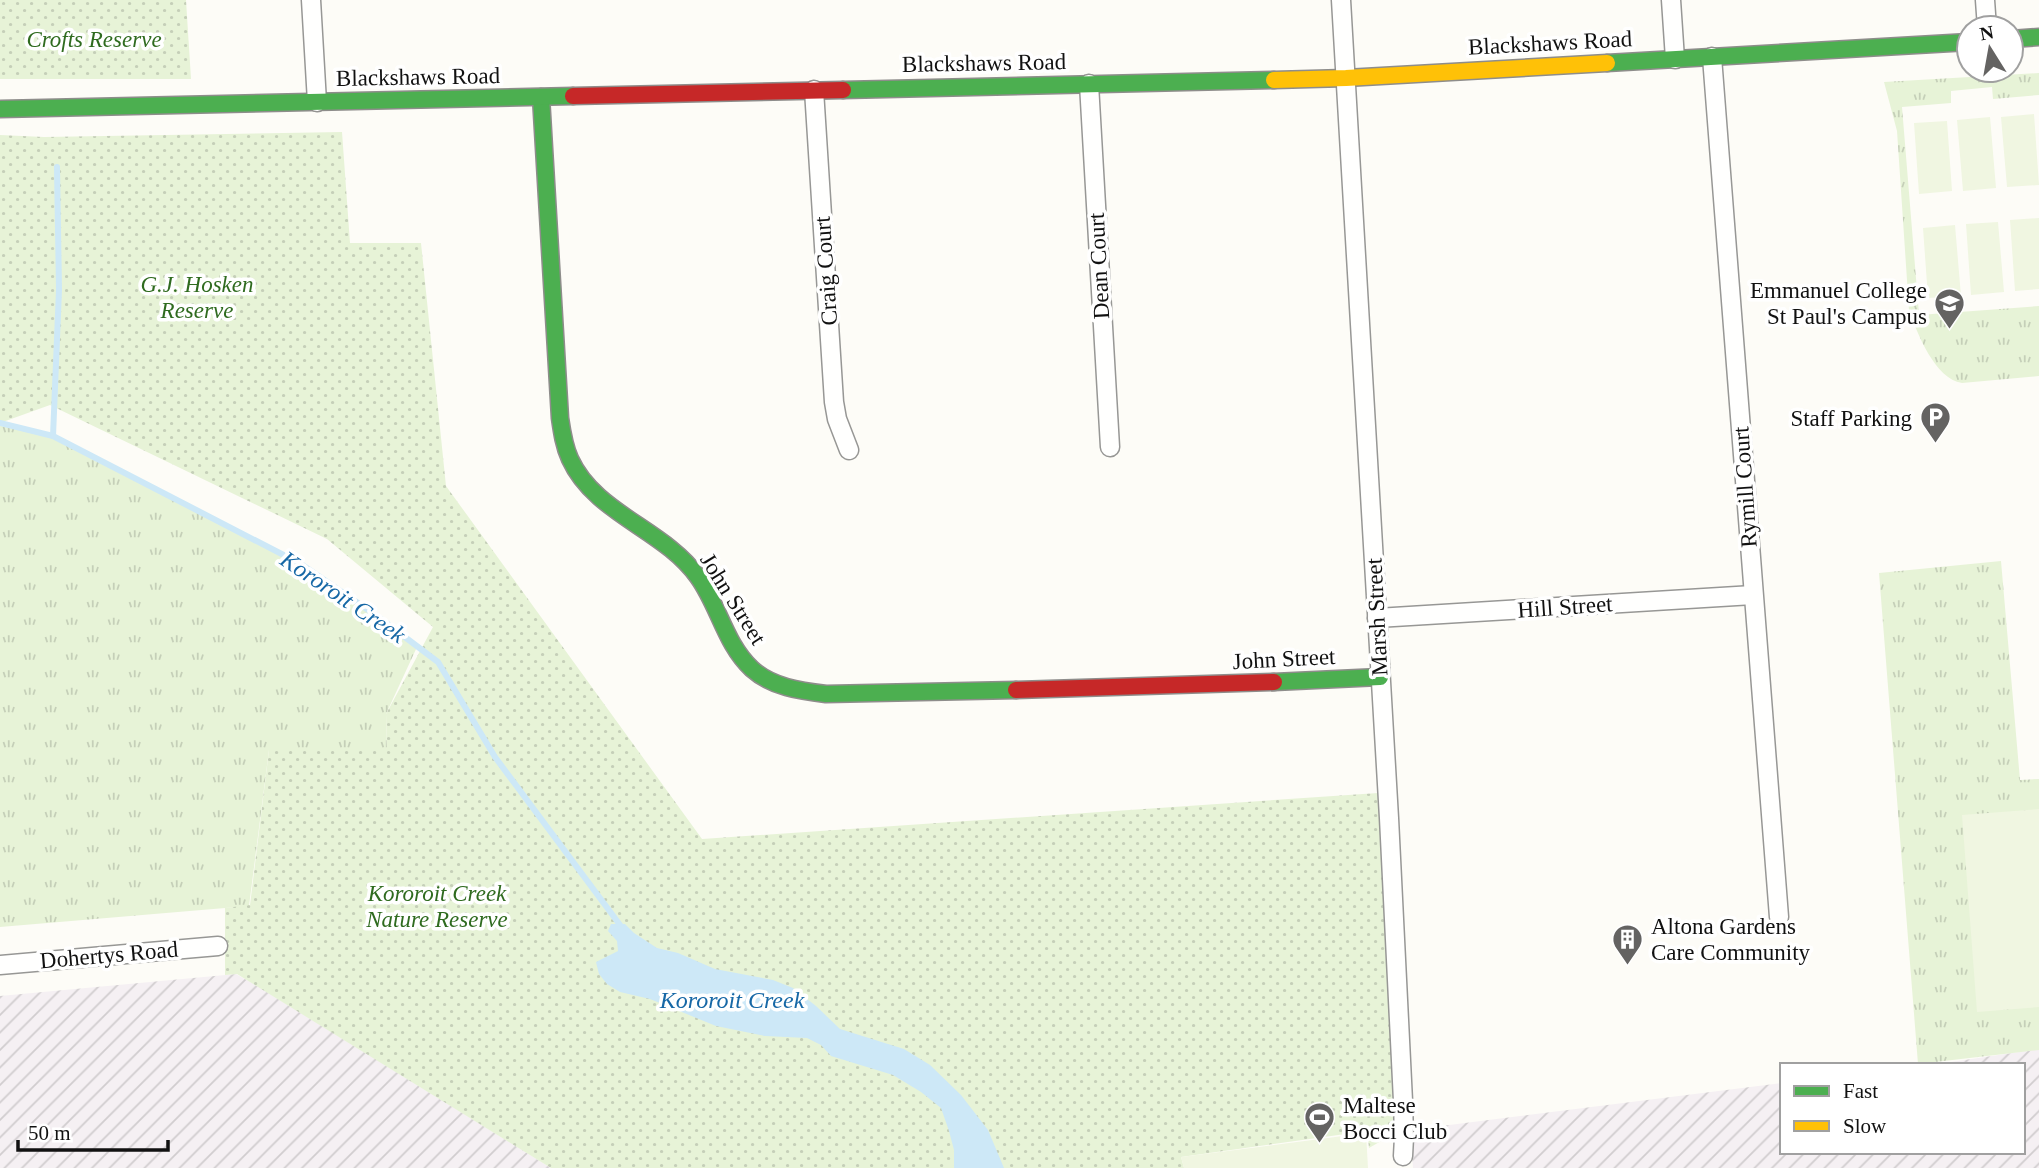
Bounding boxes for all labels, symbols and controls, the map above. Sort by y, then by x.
north arrow [1955,14,2025,84]
text: N [1978,21,1996,44]
street label: Blackshaws Road [1467,26,1633,60]
park label: Crofts Reserve [26,27,162,52]
street label: Blackshaws Road [902,49,1067,77]
street label: Blackshaws Road [336,63,501,91]
street label: Dean Court [1084,211,1114,320]
street label: Craig Court [810,215,842,326]
park label: G.J. Hosken Reserve [140,272,254,323]
place label: Emmanuel College St Paul's Campus [1750,278,1927,329]
school or university icon: Emmanuel College St Paul's Campus [1933,286,1967,330]
parking icon: Staff Parking [1918,401,1952,445]
place label: Staff Parking [1790,406,1912,431]
street label: Rymill Court [1728,425,1762,548]
water label: Kororoit Creek [275,545,411,648]
street label: John Street [695,549,771,650]
street label: Marsh Street [1361,557,1393,677]
street label: Hill Street [1517,591,1614,623]
street label: John Street [1232,644,1337,674]
park label: Kororoit Creek Nature Reserve [365,881,508,932]
place label: Altona Gardens Care Community [1651,914,1811,965]
building icon: Altona Gardens Care Community [1611,922,1645,966]
street label: Dohertys Road [39,936,180,973]
water label: Kororoit Creek [659,987,805,1013]
legend [1780,1063,2025,1154]
text: Fast [1843,1079,1878,1103]
place label: Maltese Bocci Club [1343,1093,1447,1144]
sports icon: Maltese Bocci Club [1303,1101,1337,1145]
scale bar [18,1108,168,1152]
text: Slow [1843,1114,1887,1138]
text: 50 m [28,1121,71,1145]

